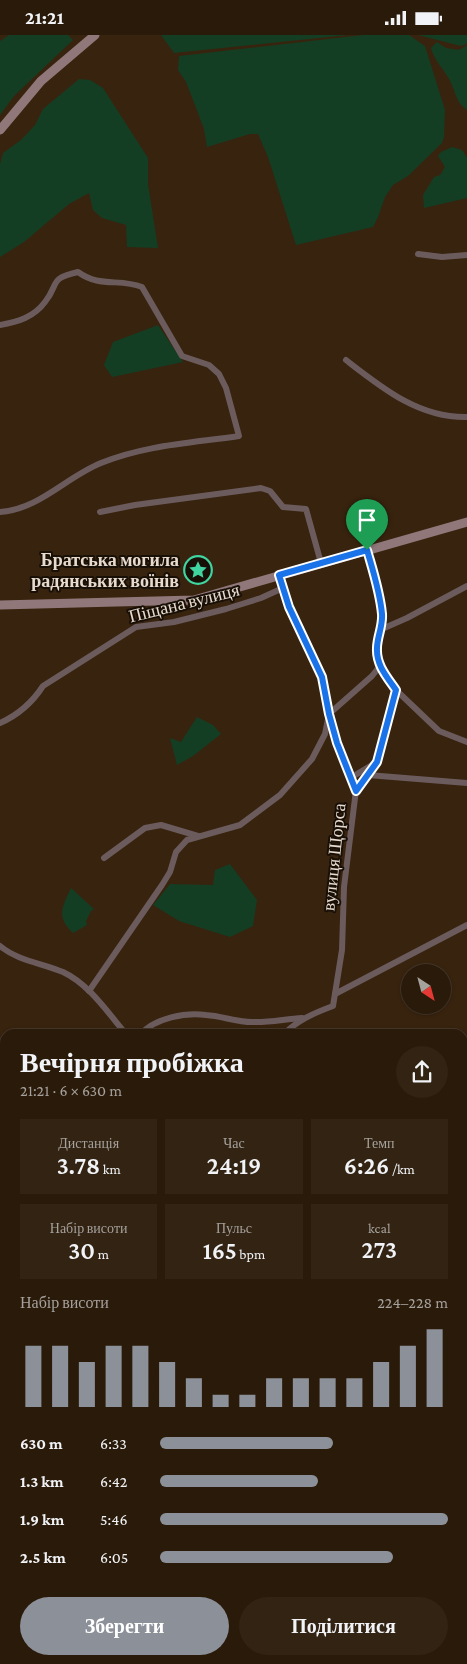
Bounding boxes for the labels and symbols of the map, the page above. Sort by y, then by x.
pin [346,499,388,550]
place label: Братська могила радянських воїнів [31,550,179,591]
place icon: Братська могила радянських воїнів [183,555,213,585]
street label: Піщана вулиця [127,580,241,626]
street label: вулиця Щорса [318,802,350,912]
north arrow [401,964,451,1014]

